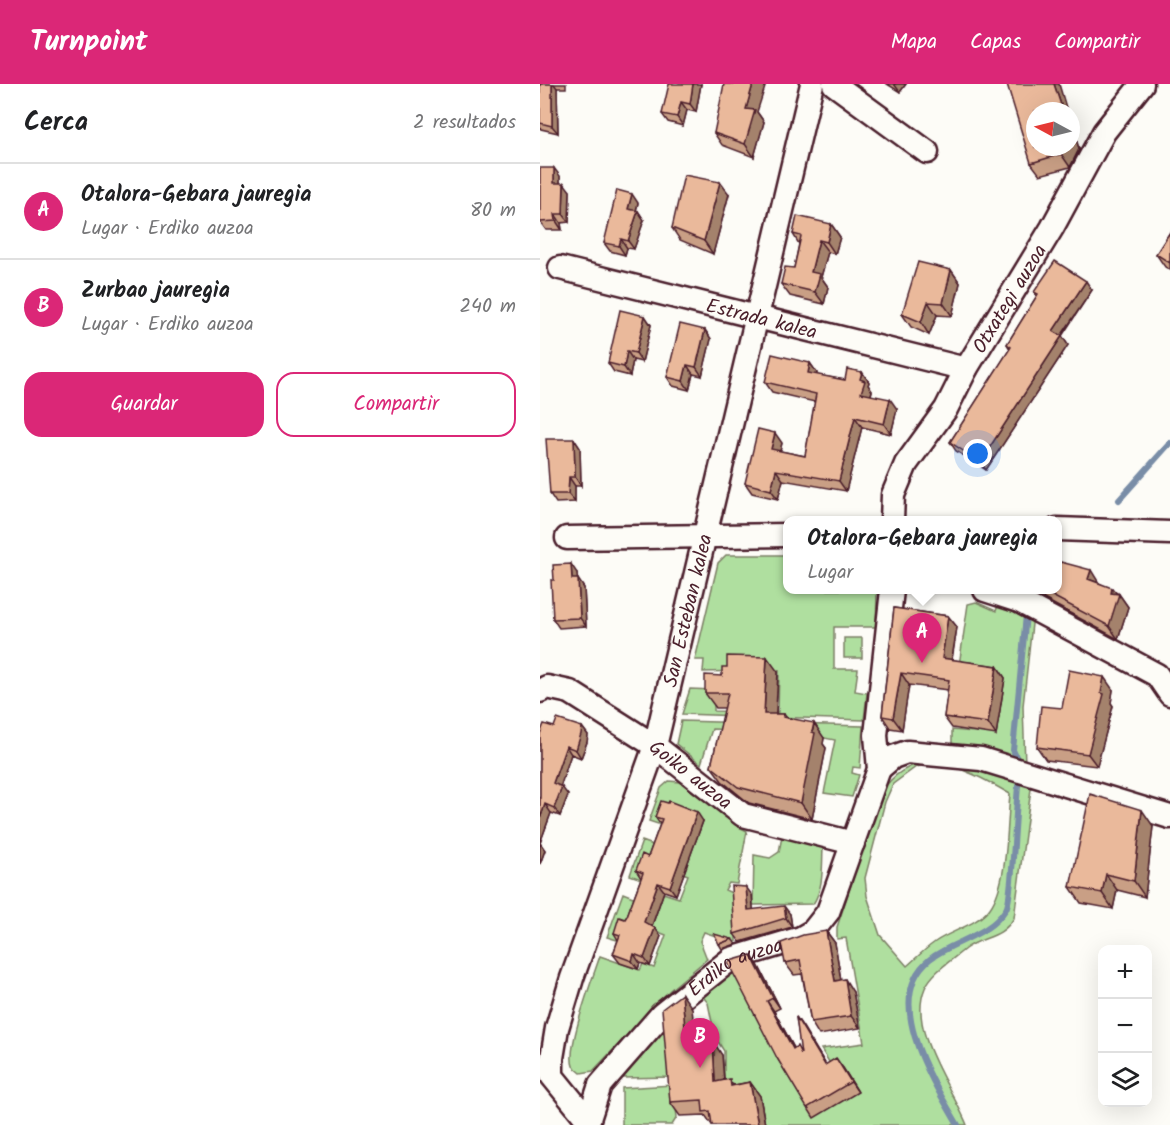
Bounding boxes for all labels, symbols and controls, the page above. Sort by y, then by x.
text: Turnpoint [30,20,148,65]
text: Mapa [891,26,937,59]
text: Capas [970,26,1021,59]
text: Compartir [1054,26,1140,59]
text: Cerca [24,102,88,144]
north arrow [1026,102,1080,156]
text: 2 resultados [413,107,516,139]
text: Otalora-Gebara jauregia [81,178,312,213]
text: A [37,195,50,227]
text: 80 m [470,195,516,227]
text: Lugar · Erdiko auzoa [81,213,254,245]
street label: Otxategi auzoa [965,239,1056,360]
text: Zurbao jauregia [81,274,230,309]
text: B [37,291,50,323]
text: 240 m [459,291,516,323]
street label: Estrada kalea [702,291,820,349]
text: Lugar · Erdiko auzoa [81,309,254,341]
button: Guardar [24,372,264,437]
button: Compartir [276,372,516,437]
your location [963,439,992,468]
popup [783,516,1062,594]
text: Otalora-Gebara jauregia [807,522,1038,557]
street label: San Esteban kalea [656,531,723,690]
text: Lugar [807,557,853,589]
pin: A [902,614,941,663]
street label: Goiko auzoa [641,733,738,819]
street label: Erdiko auzoa [681,930,787,1006]
map controls [1098,945,1152,1107]
button: + [1098,945,1152,999]
button: − [1098,999,1152,1053]
pin: B [680,1018,720,1068]
button: layers [1098,1053,1152,1107]

